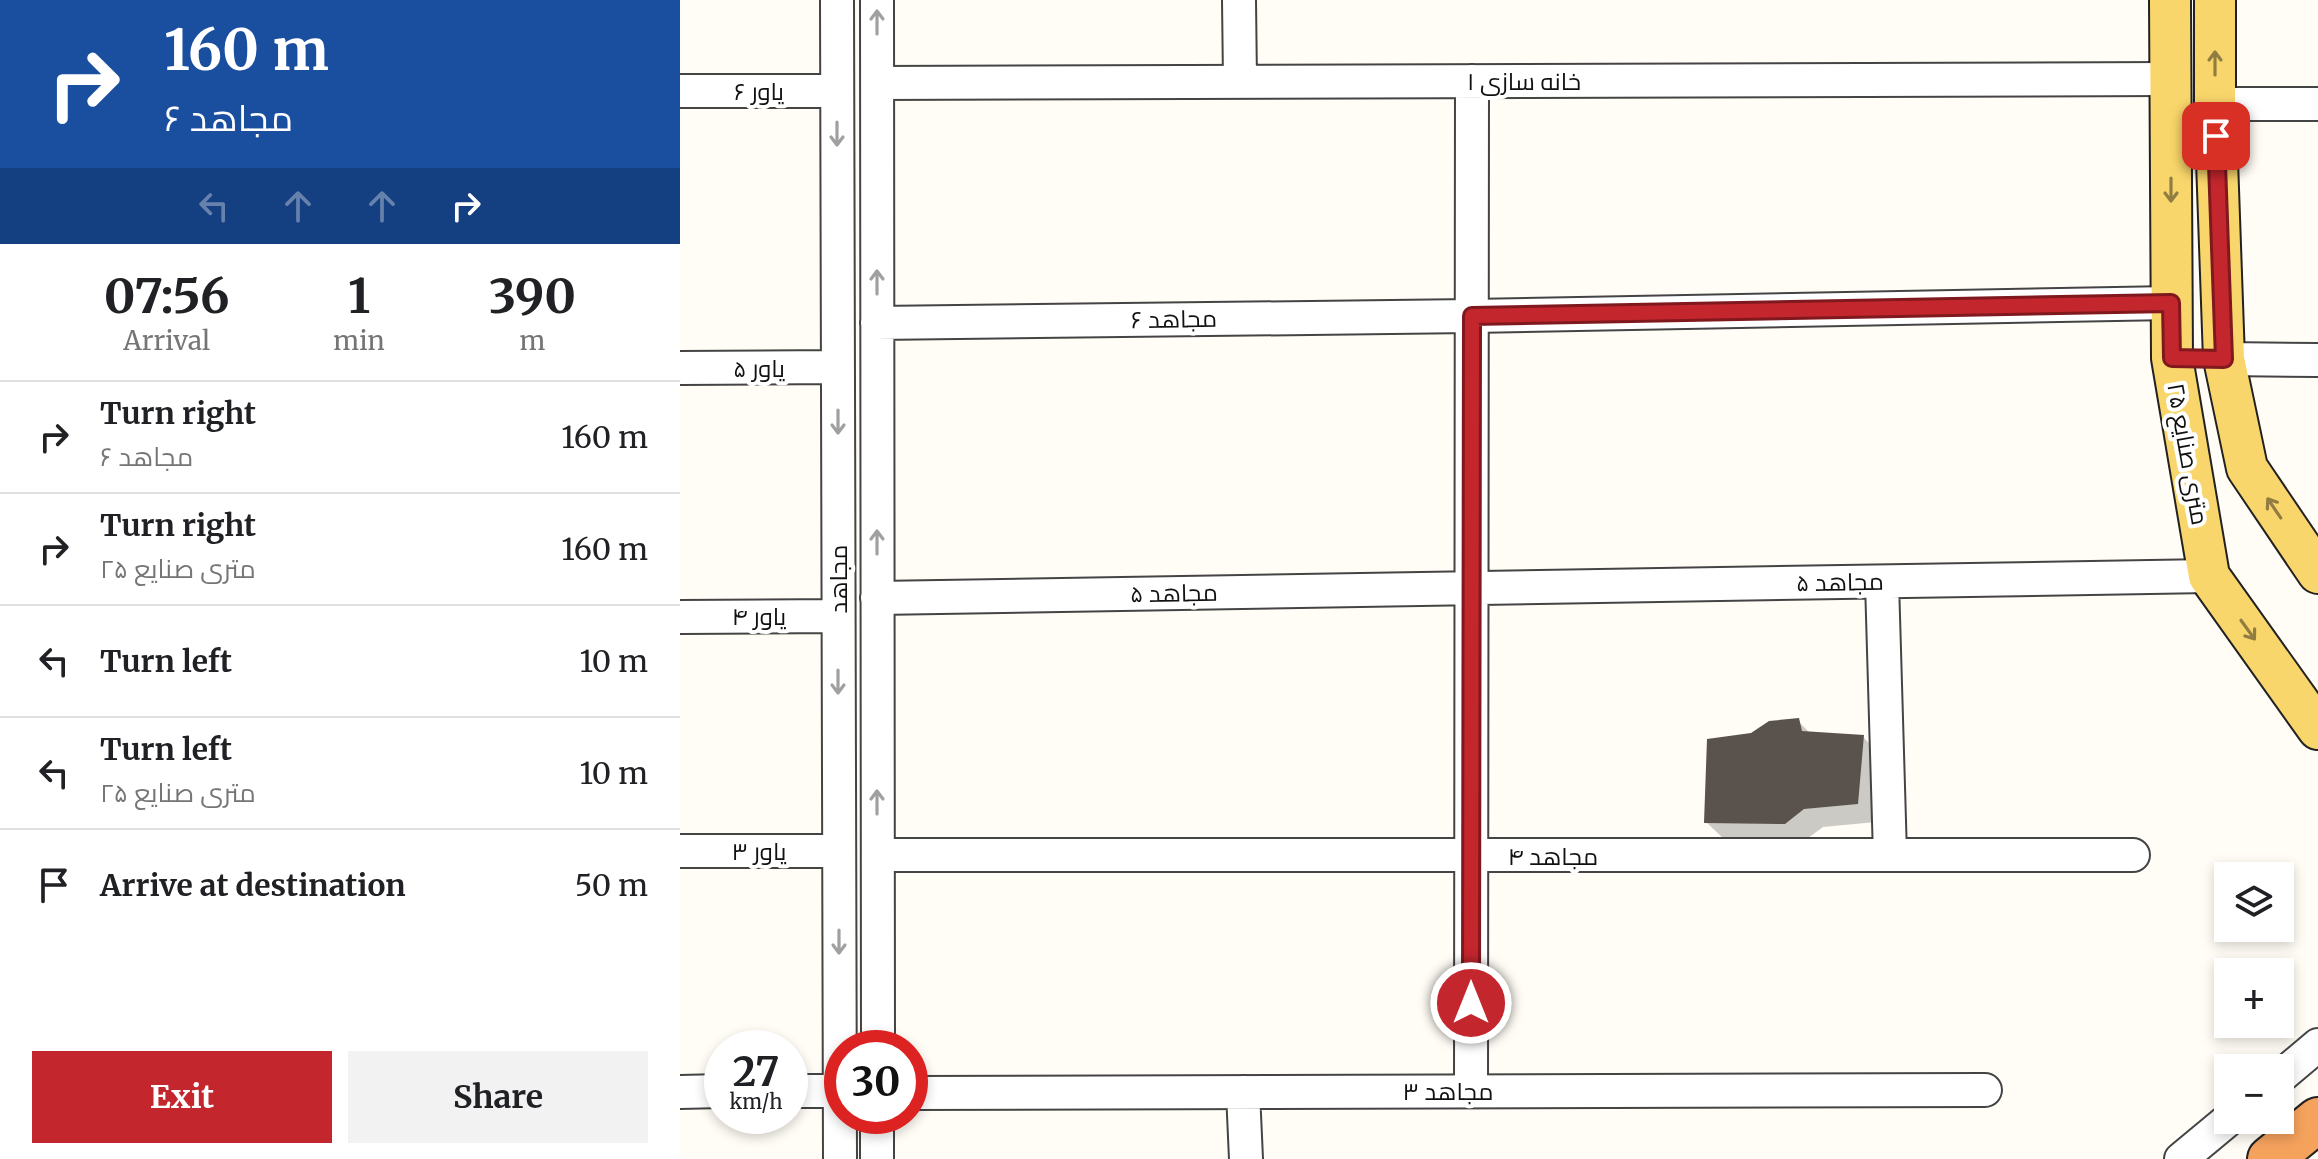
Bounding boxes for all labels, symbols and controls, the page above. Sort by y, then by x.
one-way arrow [869,9,885,36]
text: 160 m [164,15,329,85]
icon: right [32,32,136,136]
one-way arrow [2207,50,2223,77]
street label: خانه سازی ۱ [1467,66,1581,97]
street label: یاور ۶ [734,76,785,107]
text: ۶ مجاهد [164,96,293,141]
pin [2182,102,2250,170]
icon: arrive [2194,114,2238,158]
one-way arrow [829,120,845,147]
one-way arrow [2163,176,2179,203]
icon: left [192,184,236,228]
icon: ahead [276,184,320,228]
icon: ahead [360,184,404,228]
icon: right [444,184,488,228]
text: 07:56 [104,266,230,326]
text: 1 [348,266,370,326]
text: 390 [489,266,576,326]
one-way arrow [869,269,885,296]
street label: مجاهد ۶ [1131,303,1217,335]
text: Arrival [123,324,210,357]
text: min [333,324,385,357]
text: m [519,324,545,357]
street label: یاور ۵ [733,353,785,384]
street label: ۲۵ متری صنایع [2159,381,2216,528]
text: Turn right [100,394,256,432]
one-way arrow [830,408,846,435]
icon: right [32,415,76,459]
text: 160 m [561,418,648,456]
text: ۶ مجاهد [100,440,193,473]
one-way arrow [2266,497,2282,520]
text: Turn right [100,506,256,544]
icon: right [32,527,76,571]
one-way arrow [869,529,885,556]
text: 160 m [561,530,648,568]
street label: مجاهد [823,545,854,613]
text: ۲۵ متری صنایع [100,552,256,585]
street label: ۵ مجاهد [1796,566,1884,598]
street label: مجاهد ۵ [1130,577,1218,609]
street label: یاور ۴ [732,601,787,632]
one-way arrow [2240,619,2256,641]
icon: left [32,639,76,683]
text: Turn left [100,642,232,680]
text: 10 m [580,642,648,680]
one-way arrow [830,668,846,695]
text: Turn left [100,730,232,768]
icon: left [32,751,76,795]
text: 10 m [580,754,648,792]
text: ۲۵ متری صنایع [100,776,256,809]
one-way arrow [869,789,885,816]
street label: یاور ۳ [732,836,787,867]
street label: مجاهد ۴ [1508,841,1598,872]
map controls [2214,862,2294,1134]
button: layers [2214,862,2294,942]
icon: arrive [32,863,76,907]
text: Arrive at destination [100,866,406,904]
text: 50 m [575,866,648,904]
one-way arrow [831,928,847,955]
button: + [2214,958,2294,1038]
position arrow [1429,961,1513,1045]
speed limit sign: 30 [824,1030,928,1134]
text: 27 [733,1047,779,1097]
button: Exit [32,1051,332,1143]
button: Share [348,1051,648,1143]
button: − [2214,1054,2294,1134]
street label: مجاهد ۳ [1403,1076,1493,1107]
text: km/h [730,1089,782,1114]

